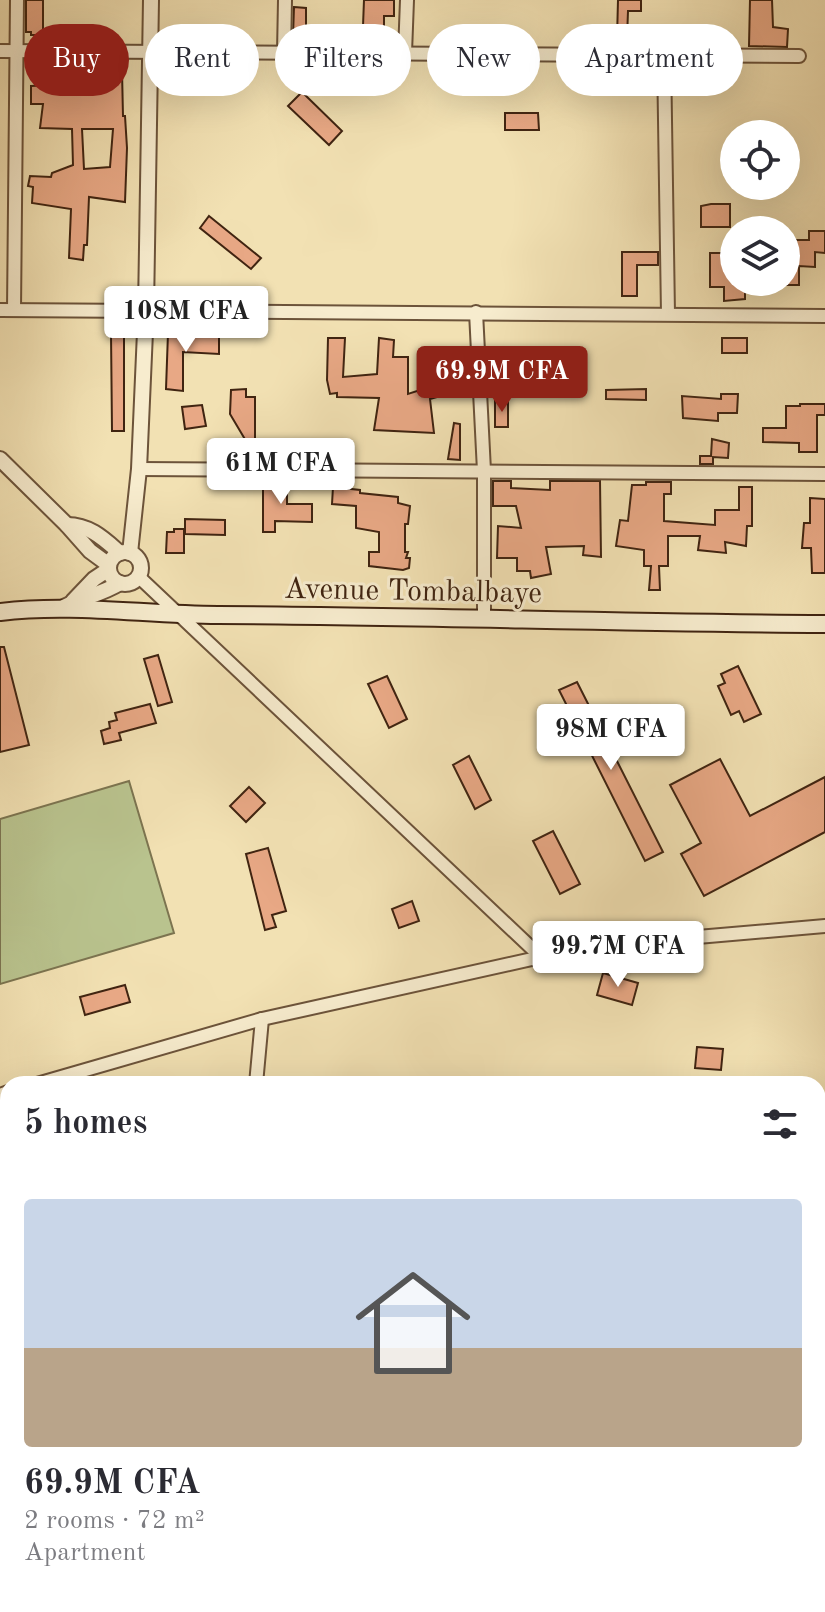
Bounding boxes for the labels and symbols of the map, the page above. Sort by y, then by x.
pin: 108M CFA [103,286,269,354]
pin: 69.9M CFA [410,346,594,414]
pin: 61M CFA [207,438,355,506]
street label: Avenue Tombalbaye [284,575,542,609]
pin: 98M CFA [537,704,685,772]
pin: 99.7M CFA [526,921,710,989]

